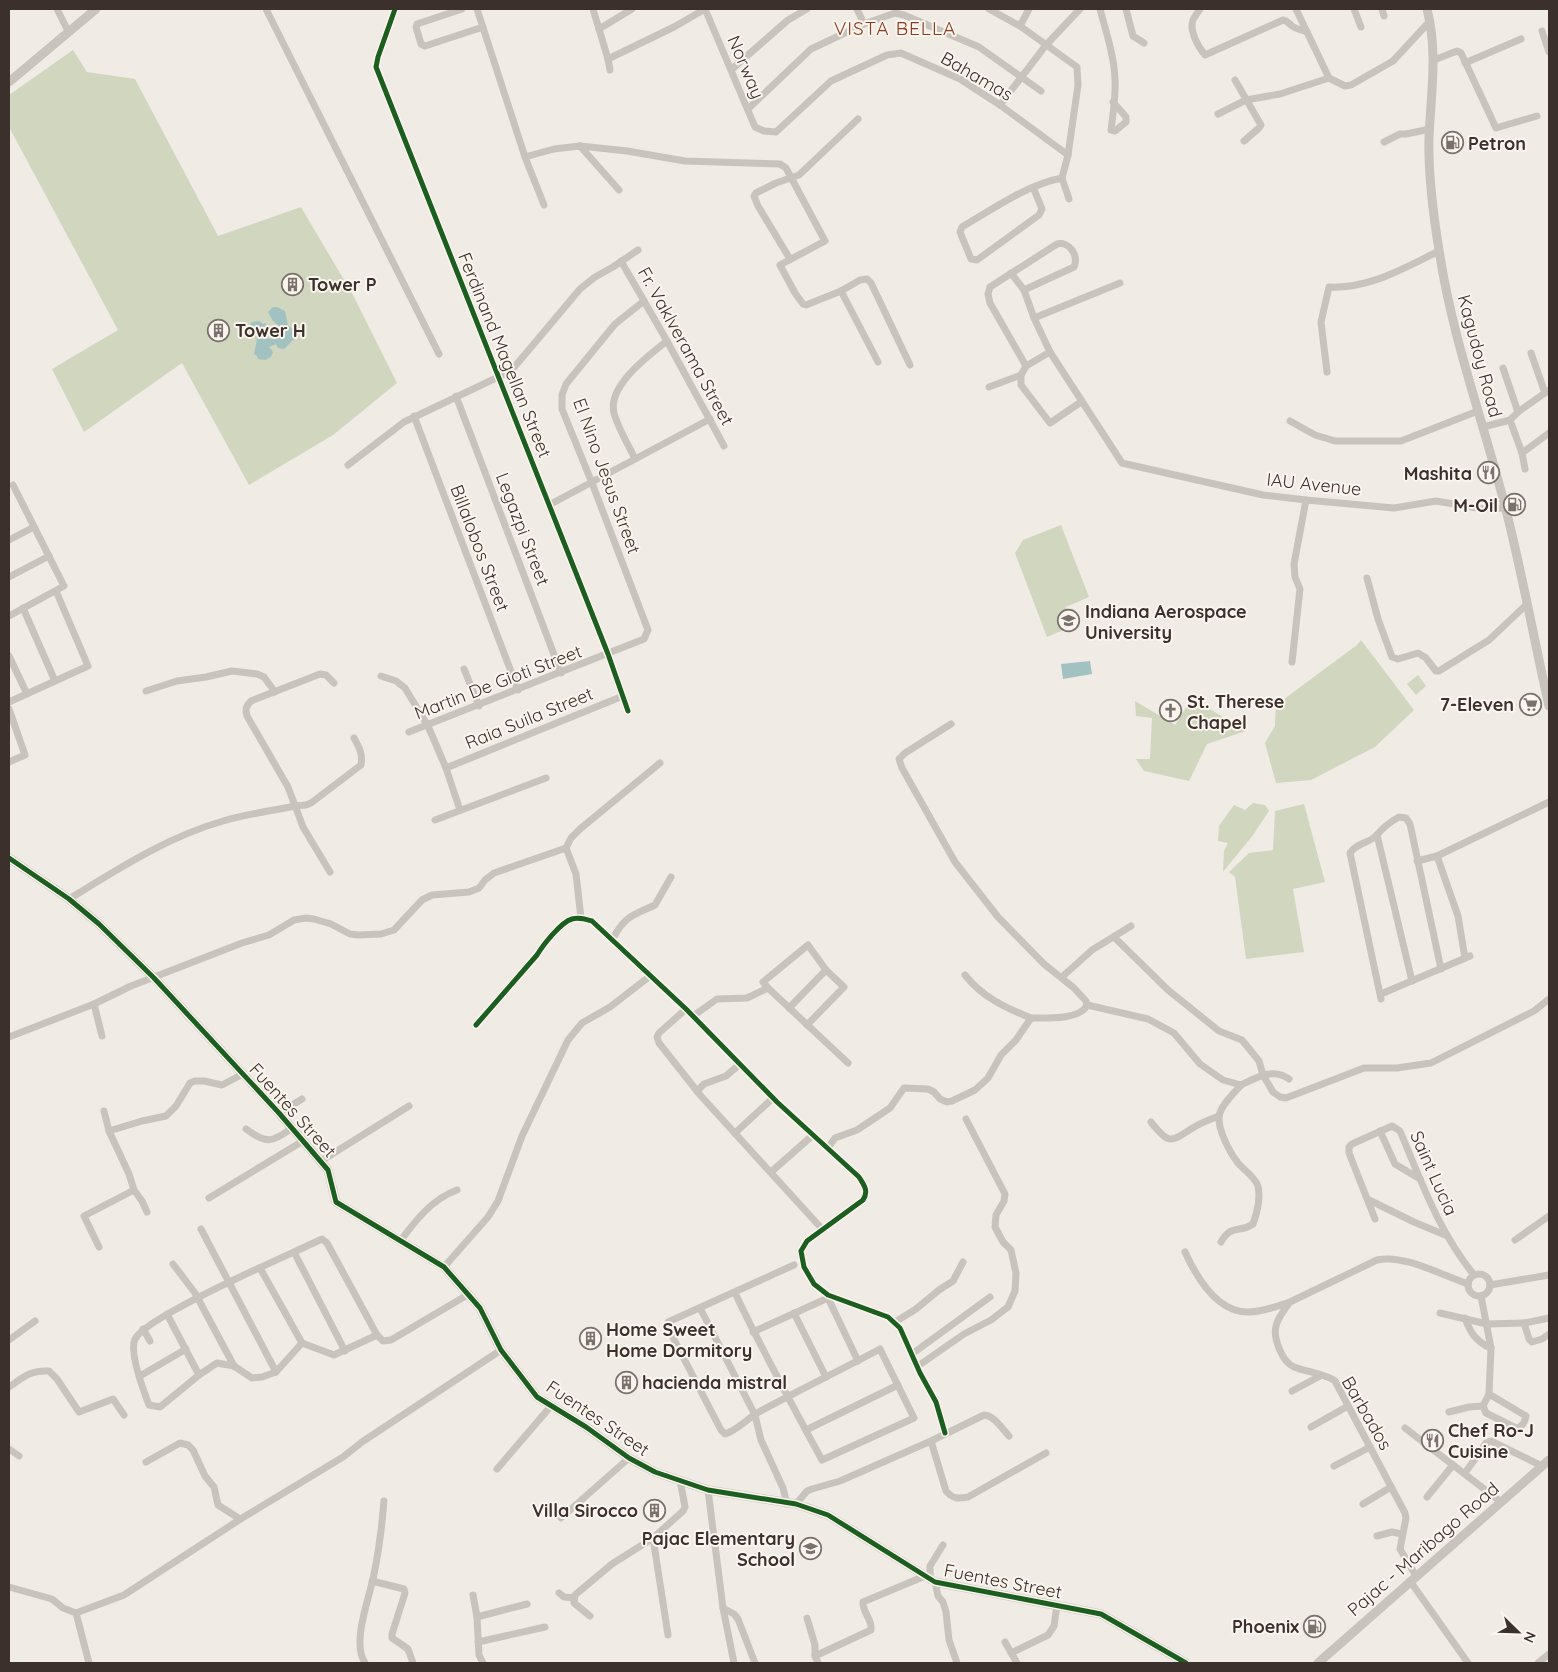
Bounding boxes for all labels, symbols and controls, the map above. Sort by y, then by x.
district label: VISTA BELLA [834,16,956,40]
street label: Norway [722,32,770,102]
street label: Bahamas [937,46,1017,106]
fuel station icon: Petron [1440,131,1464,155]
place label: Petron [1468,132,1526,155]
street label: Ferdinand Magellan Street [453,249,557,461]
street label: Fr. Vaklverama Street [633,263,739,429]
building icon: Tower P [280,272,304,296]
place label: Tower P [308,273,377,296]
street label: Kagudoy Road [1453,292,1507,420]
building icon: Tower H [207,318,231,342]
place label: Tower H [235,319,306,342]
street label: El Nino Jesus Street [568,395,646,557]
restaurant icon: Mashita [1476,461,1500,485]
place label: Mashita [1404,462,1472,485]
street label: IAU Avenue [1265,468,1363,500]
street label: Legazpi Street [491,469,555,589]
street label: Billalobos Street [445,481,515,615]
fuel station icon: M-Oil [1502,493,1526,517]
place label: M-Oil [1453,494,1498,517]
place label: Indiana Aerospace University [1085,600,1247,644]
school or university icon: Indiana Aerospace University [1057,609,1081,633]
street label: Martin De Gioti Street [411,639,585,725]
street label: Raia Suila Street [462,682,596,754]
place label: St. Therese Chapel [1187,690,1284,734]
supermarket icon: 7-Eleven [1518,692,1542,716]
place label: 7-Eleven [1440,693,1514,716]
church icon: St. Therese Chapel [1159,699,1183,723]
street label: Fuentes Street [244,1058,342,1162]
street label: Saint Lucia [1405,1127,1463,1219]
place label: Home Sweet Home Dormitory [606,1318,752,1362]
building icon: Home Sweet Home Dormitory [578,1327,602,1351]
building icon: hacienda mistral [614,1370,638,1394]
place label: hacienda mistral [642,1371,787,1394]
street label: Barbados [1337,1372,1397,1454]
street label: Fuentes Street [542,1375,654,1461]
place label: Chef Ro-J Cuisine [1448,1419,1534,1463]
restaurant icon: Chef Ro-J Cuisine [1420,1428,1444,1452]
street label: Pajac - Maribago Road [1343,1477,1503,1621]
building icon: Villa Sirocco [642,1498,666,1522]
place label: Villa Sirocco [532,1499,638,1522]
place label: Pajac Elementary School [642,1527,795,1571]
school or university icon: Pajac Elementary School [799,1536,823,1560]
street label: Fuentes Street [942,1558,1064,1604]
north arrow [1493,1607,1543,1657]
fuel station icon: Phoenix [1303,1614,1327,1638]
place label: Phoenix [1232,1615,1299,1638]
text: N [1520,1629,1540,1645]

